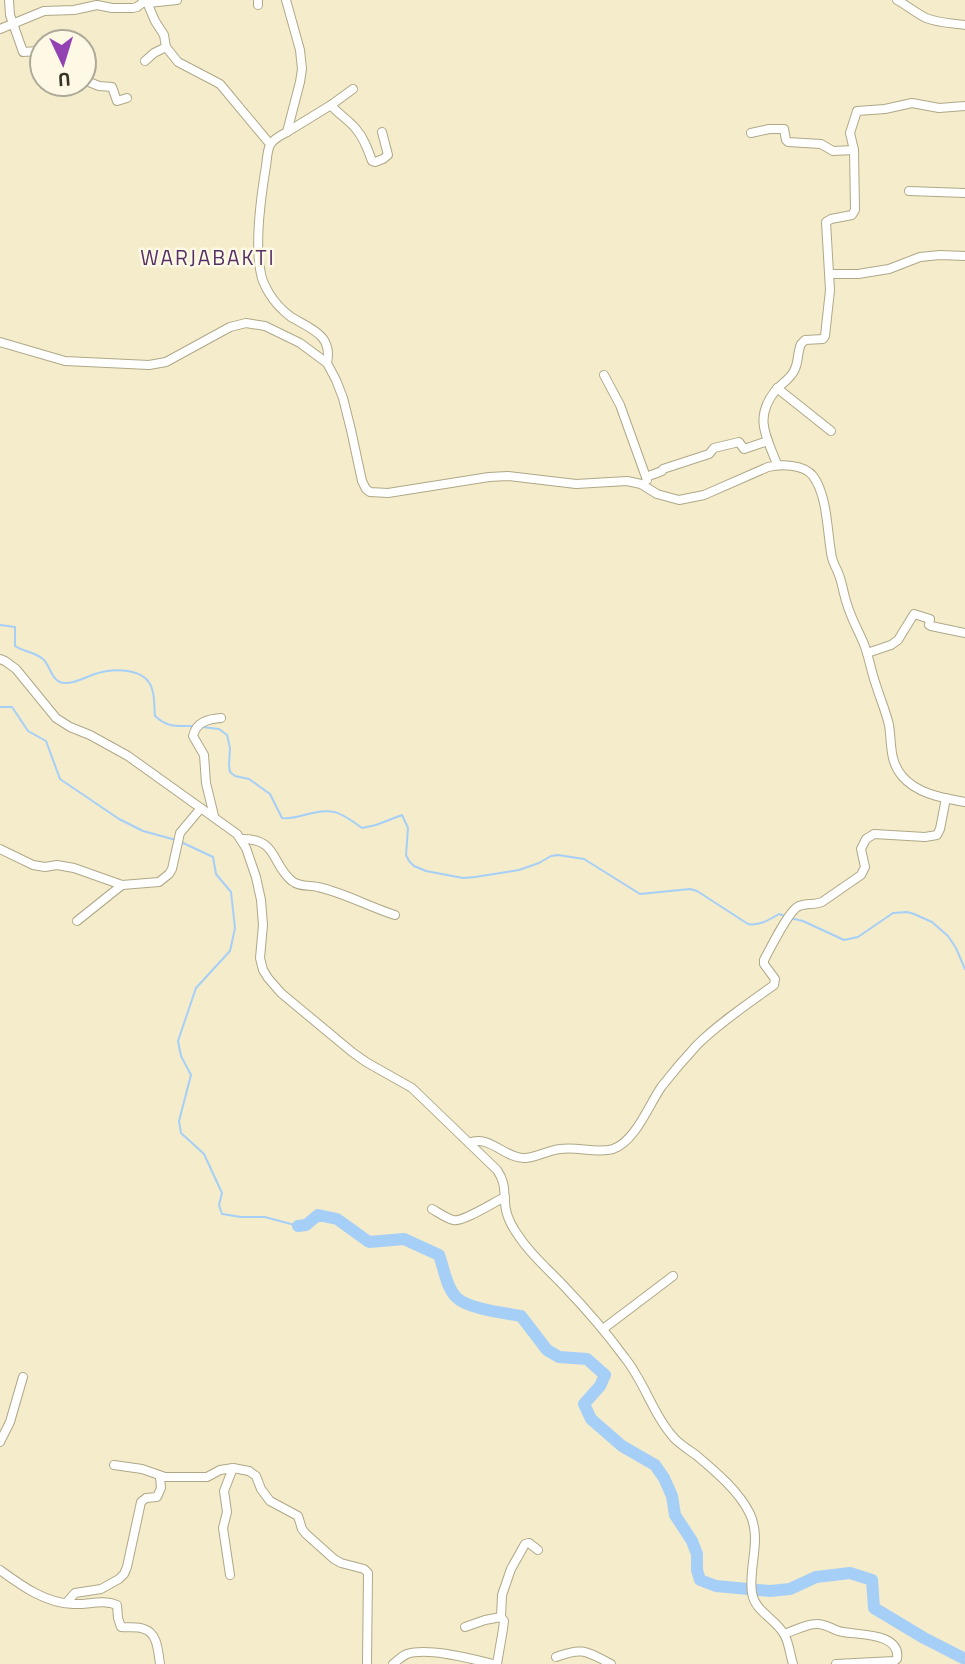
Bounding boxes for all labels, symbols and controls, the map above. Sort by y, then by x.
north arrow [28,28,98,98]
text: U [57,66,71,95]
district label: WARJABAKTI [140,241,276,273]

